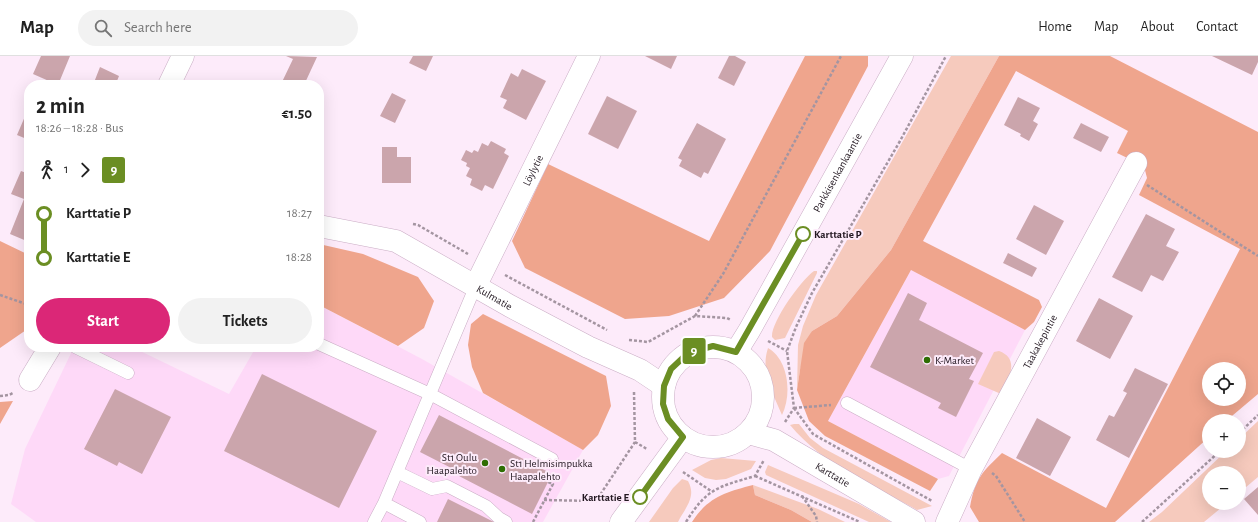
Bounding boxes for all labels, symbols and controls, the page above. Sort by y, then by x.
search box [78,10,358,46]
icon: search [92,17,114,39]
text: Map [20,18,54,37]
text: Search here [124,20,192,35]
text: Home [1038,20,1072,34]
text: Map [1094,20,1118,34]
text: About [1140,20,1174,34]
text: Contact [1196,20,1238,34]
text: 2 min [36,95,85,117]
text: €1.50 [282,106,312,121]
text: 18:26 – 18:28 · Bus [36,122,124,135]
street label: Parkkisenkankaantie [811,131,864,214]
street label: Löylytie [521,153,545,188]
icon: walk [36,159,58,181]
icon: forward [74,159,96,181]
text: 1 [64,163,68,176]
text: 9 [110,163,117,177]
text: Karttatie P [66,206,131,221]
text: 18:27 [287,207,312,220]
marker: Karttatie P [795,226,811,242]
place label: Karttatie P [814,229,862,240]
text: Karttatie E [66,250,130,265]
text: 18:28 [286,251,312,264]
street label: Kulmatie [475,283,514,312]
button: Start [36,298,170,344]
button: Tickets [178,298,312,344]
street label: Taakakepintie [1021,313,1059,371]
line badge: 9 [681,338,707,364]
text: 9 [691,344,697,358]
marker: K-Market [922,355,932,365]
place label: K-Market [935,355,974,366]
map controls [1202,362,1246,510]
button: locate [1202,362,1246,406]
button: + [1202,414,1246,458]
place label: St1 Oulu Haapalehto [427,452,477,476]
marker: St1 Oulu Haapalehto [480,458,490,468]
place label: St1 Helmisimpukka Haapalehto [510,458,593,482]
street label: Karttatie [813,461,852,489]
marker: St1 Helmisimpukka Haapalehto [497,464,507,474]
button: − [1202,466,1246,510]
marker: Karttatie E [632,489,648,505]
place label: Karttatie E [582,492,629,503]

